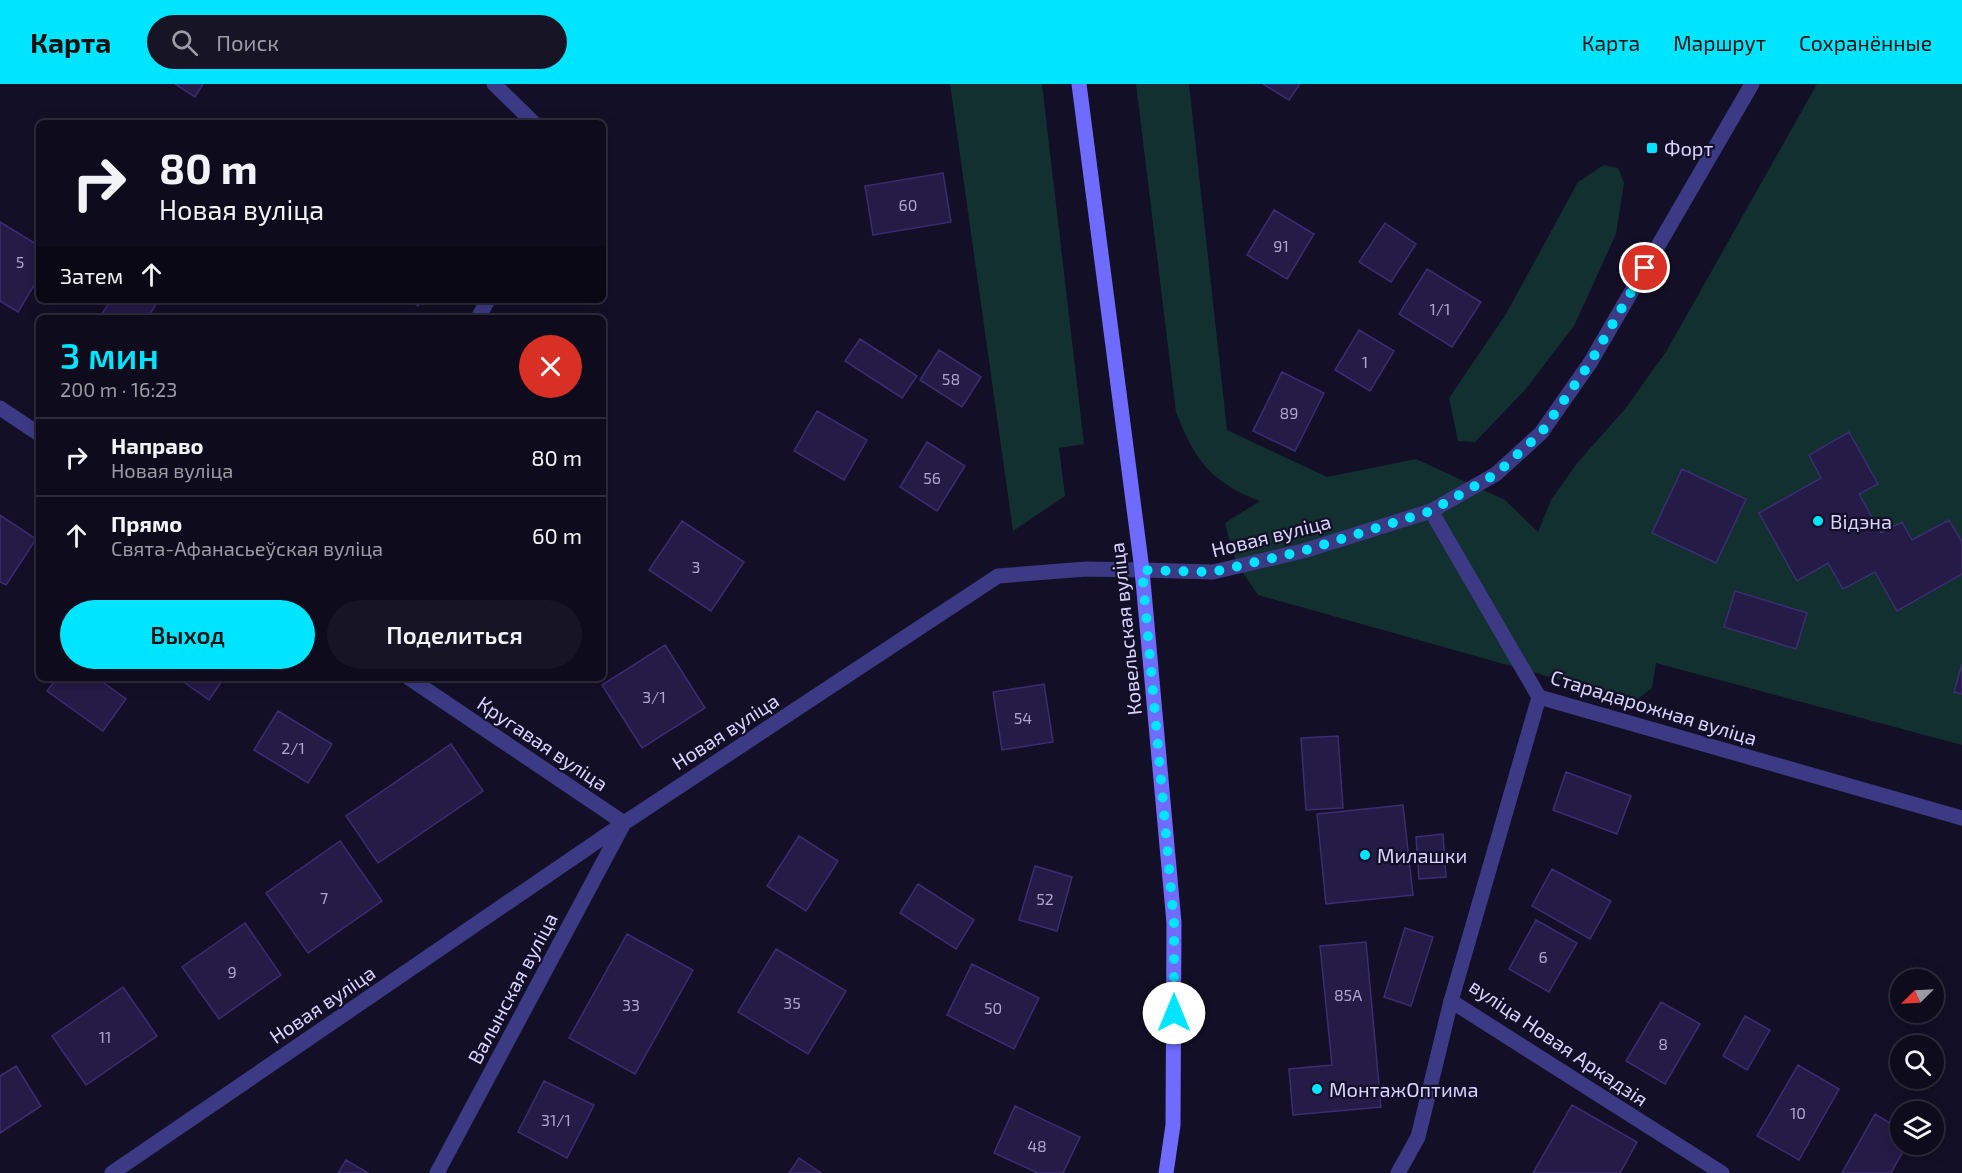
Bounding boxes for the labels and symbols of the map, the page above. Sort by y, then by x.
place label: Форт [1664,136,1714,160]
marker: Форт [1645,141,1659,155]
house number: 60 [899,195,917,214]
house number: 91 [1273,236,1289,255]
pin [1619,242,1670,293]
house number: 5 [16,252,24,271]
house number: 1/1 [1429,299,1451,318]
house number: 1 [1362,352,1368,371]
house number: 58 [942,369,960,388]
house number: 89 [1280,403,1298,422]
house number: 56 [923,468,941,487]
street label: Новая вуліца [1209,509,1333,562]
place label: Відэна [1830,509,1892,533]
marker: Відэна [1811,514,1825,528]
street label: Ковельская вуліца [1104,541,1147,717]
house number: 3 [692,557,700,576]
street label: Старадарожная вуліца [1548,664,1760,751]
house number: 3/1 [642,687,666,706]
street label: Новая вуліца [667,688,783,775]
street label: Кругавая вуліца [473,691,613,796]
house number: 54 [1014,708,1032,727]
house number: 2/1 [281,738,305,757]
place label: Милашки [1377,843,1467,867]
marker: Милашки [1358,848,1372,862]
house number: 7 [320,888,328,907]
house number: 52 [1036,889,1054,908]
street label: Валынская вуліца [462,908,563,1068]
house number: 6 [1538,947,1548,966]
street label: Новая вуліца [265,960,380,1049]
house number: 9 [227,962,237,981]
north arrow [1890,969,1944,1023]
street label: вуліца Новая Аркадзія [1465,973,1653,1112]
position arrow [1142,981,1206,1045]
house number: 85А [1334,985,1362,1004]
house number: 35 [783,993,801,1012]
house number: 33 [622,995,640,1014]
house number: 50 [984,998,1002,1017]
house number: 11 [99,1027,111,1046]
house number: 8 [1658,1034,1668,1053]
place label: МонтажОптима [1329,1077,1479,1101]
marker: МонтажОптима [1310,1082,1324,1096]
house number: 10 [1790,1103,1806,1122]
house number: 31/1 [541,1110,571,1129]
house number: 48 [1027,1136,1047,1155]

